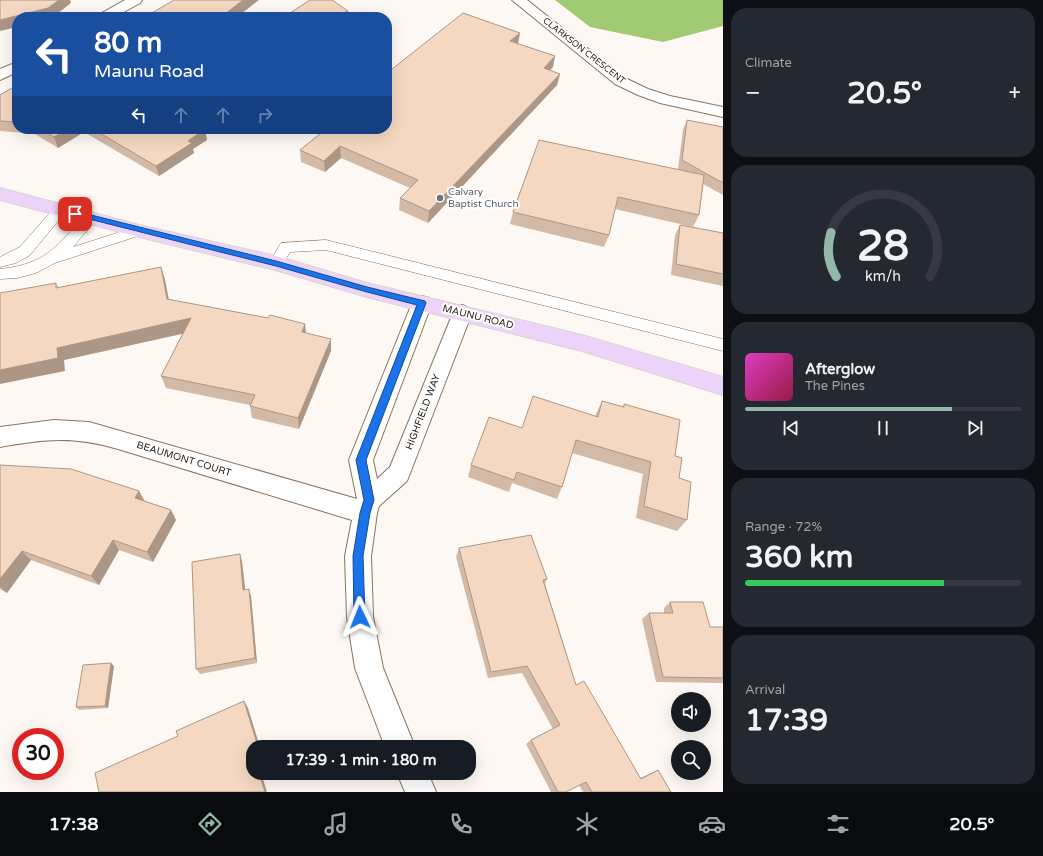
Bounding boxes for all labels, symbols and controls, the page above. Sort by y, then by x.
street label: CLARKSON CRESCENT [541,15,628,87]
text: 80 m [94,26,162,60]
icon: left [28,28,80,80]
text: Climate [745,55,792,71]
text: Maunu Road [94,60,204,82]
text: 20.5° [847,75,922,112]
text: − [745,80,761,106]
text: + [1009,80,1021,106]
icon: left [128,104,150,126]
icon: ahead [170,104,192,126]
icon: ahead [212,104,234,126]
icon: right [254,104,276,126]
place label: Calvary Baptist Church [448,186,519,210]
marker: Calvary Baptist Church [435,193,445,203]
pin [58,197,92,231]
icon: arrive [64,203,86,225]
text: 28 [857,222,909,272]
text: km/h [865,268,901,285]
street label: MAUNU ROAD [441,302,515,332]
text: Afterglow [805,360,875,378]
street label: HIGHFIELD WAY [403,372,443,452]
text: The Pines [805,378,865,394]
icon: previous [780,417,802,439]
icon: pause [872,417,894,439]
icon: next [964,417,986,439]
street label: BEAUMONT COURT [135,439,233,479]
text: Range · 72% [745,519,822,535]
text: 360 km [745,539,853,576]
position arrow [339,596,381,638]
text: Arrival [745,682,785,698]
map controls [671,692,711,780]
button: sound [671,692,711,732]
text: 17:39 [745,702,828,739]
speed limit sign: 30 [12,728,64,780]
button: search [671,740,711,780]
text: 17:39 · 1 min · 180 m [286,751,436,769]
icon: directions [196,810,224,838]
icon: music [322,810,350,838]
icon: phone [447,810,475,838]
icon: climate [573,810,601,838]
icon: car [698,810,726,838]
icon: filters [824,810,852,838]
text: 17:38 [49,813,99,835]
text: 20.5° [949,813,994,835]

